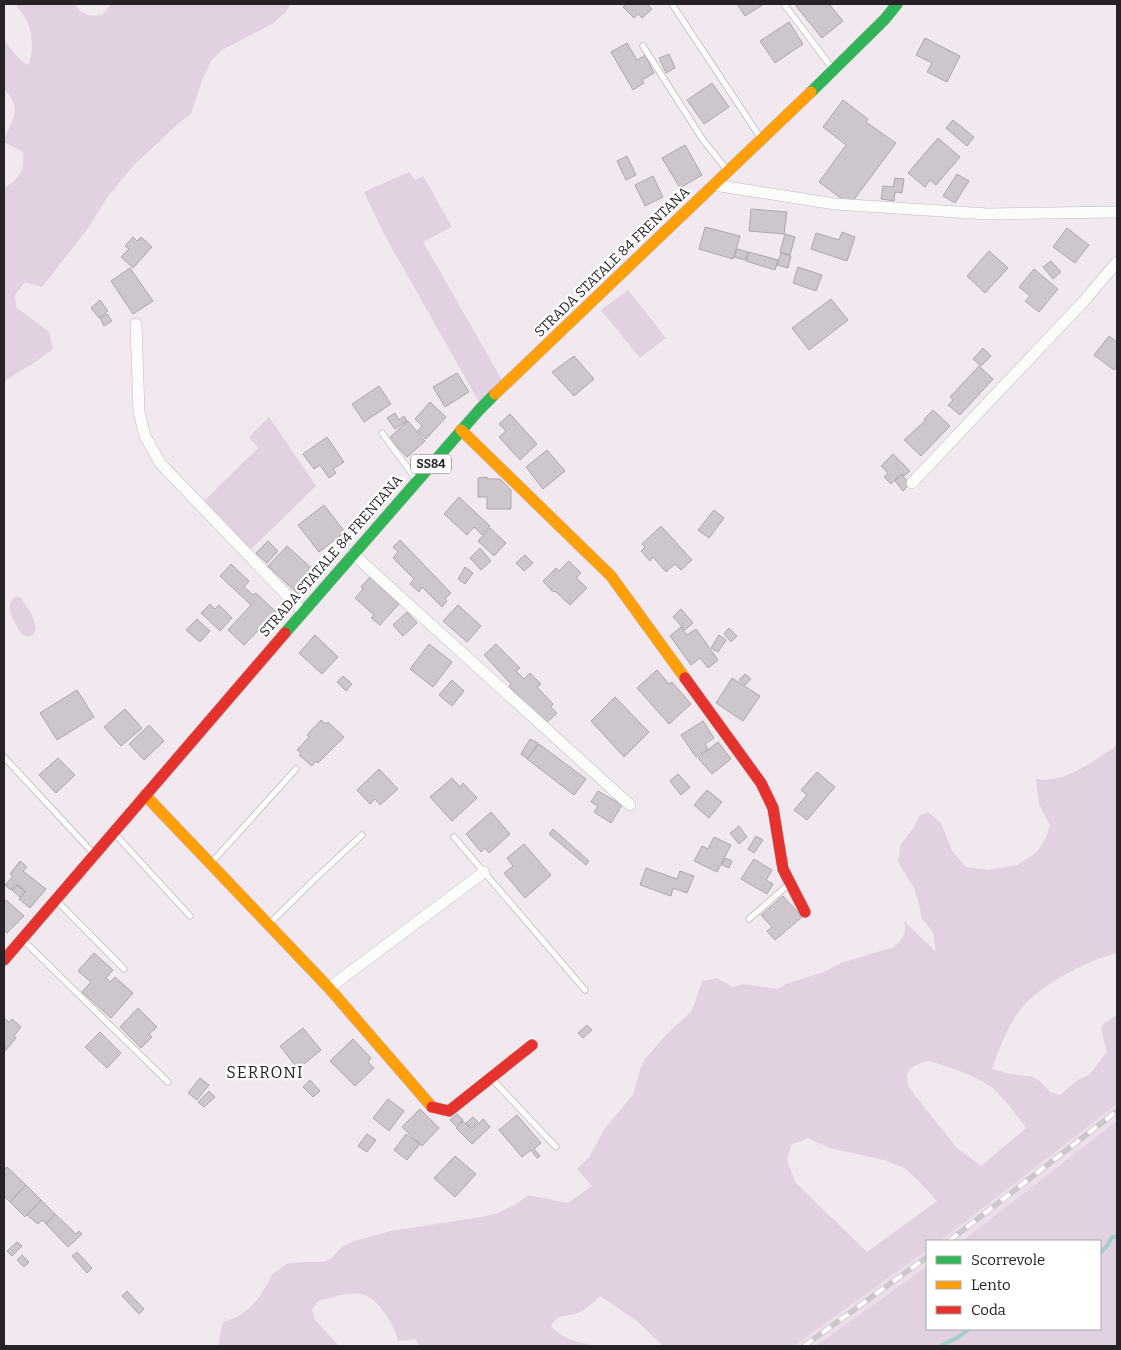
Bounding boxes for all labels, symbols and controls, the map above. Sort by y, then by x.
street label: STRADA STATALE 84 FRENTANA [531,183,693,341]
road number: SS84 [411,454,451,474]
street label: STRADA STATALE 84 FRENTANA [256,471,406,640]
district label: SERRONI [226,1063,304,1082]
legend [926,1240,1101,1330]
text: Scorrevole [971,1251,1045,1269]
text: Lento [971,1276,1011,1294]
text: Coda [971,1301,1006,1319]

